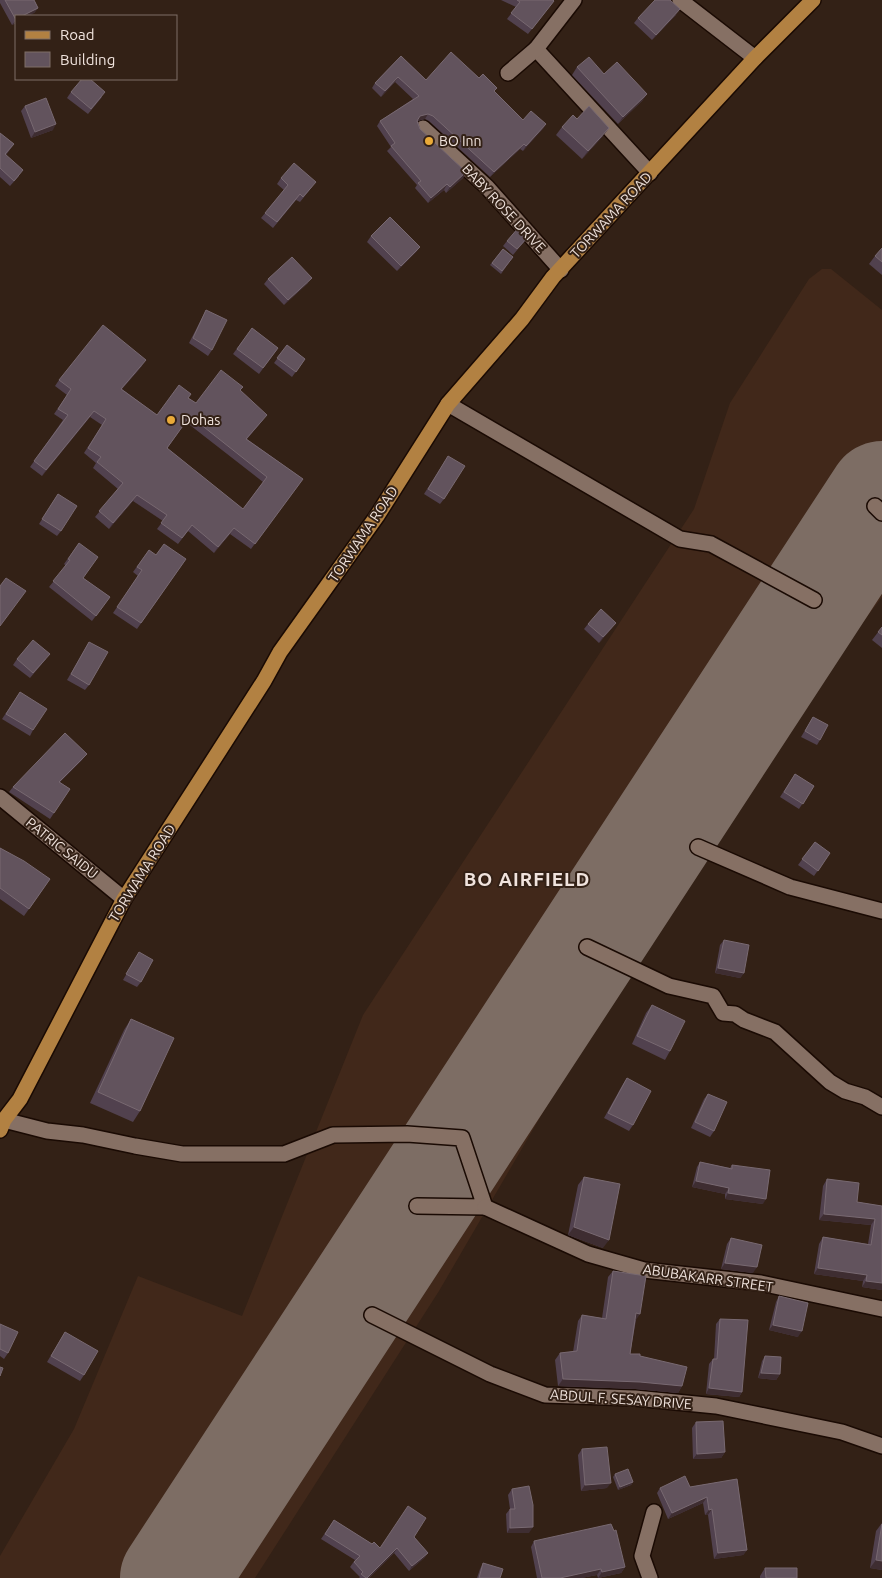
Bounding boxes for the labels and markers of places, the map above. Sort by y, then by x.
place label: BO Inn [439,133,482,149]
marker: BO Inn [423,135,435,147]
place label: Dohas [181,412,220,428]
marker: Dohas [165,414,177,426]

